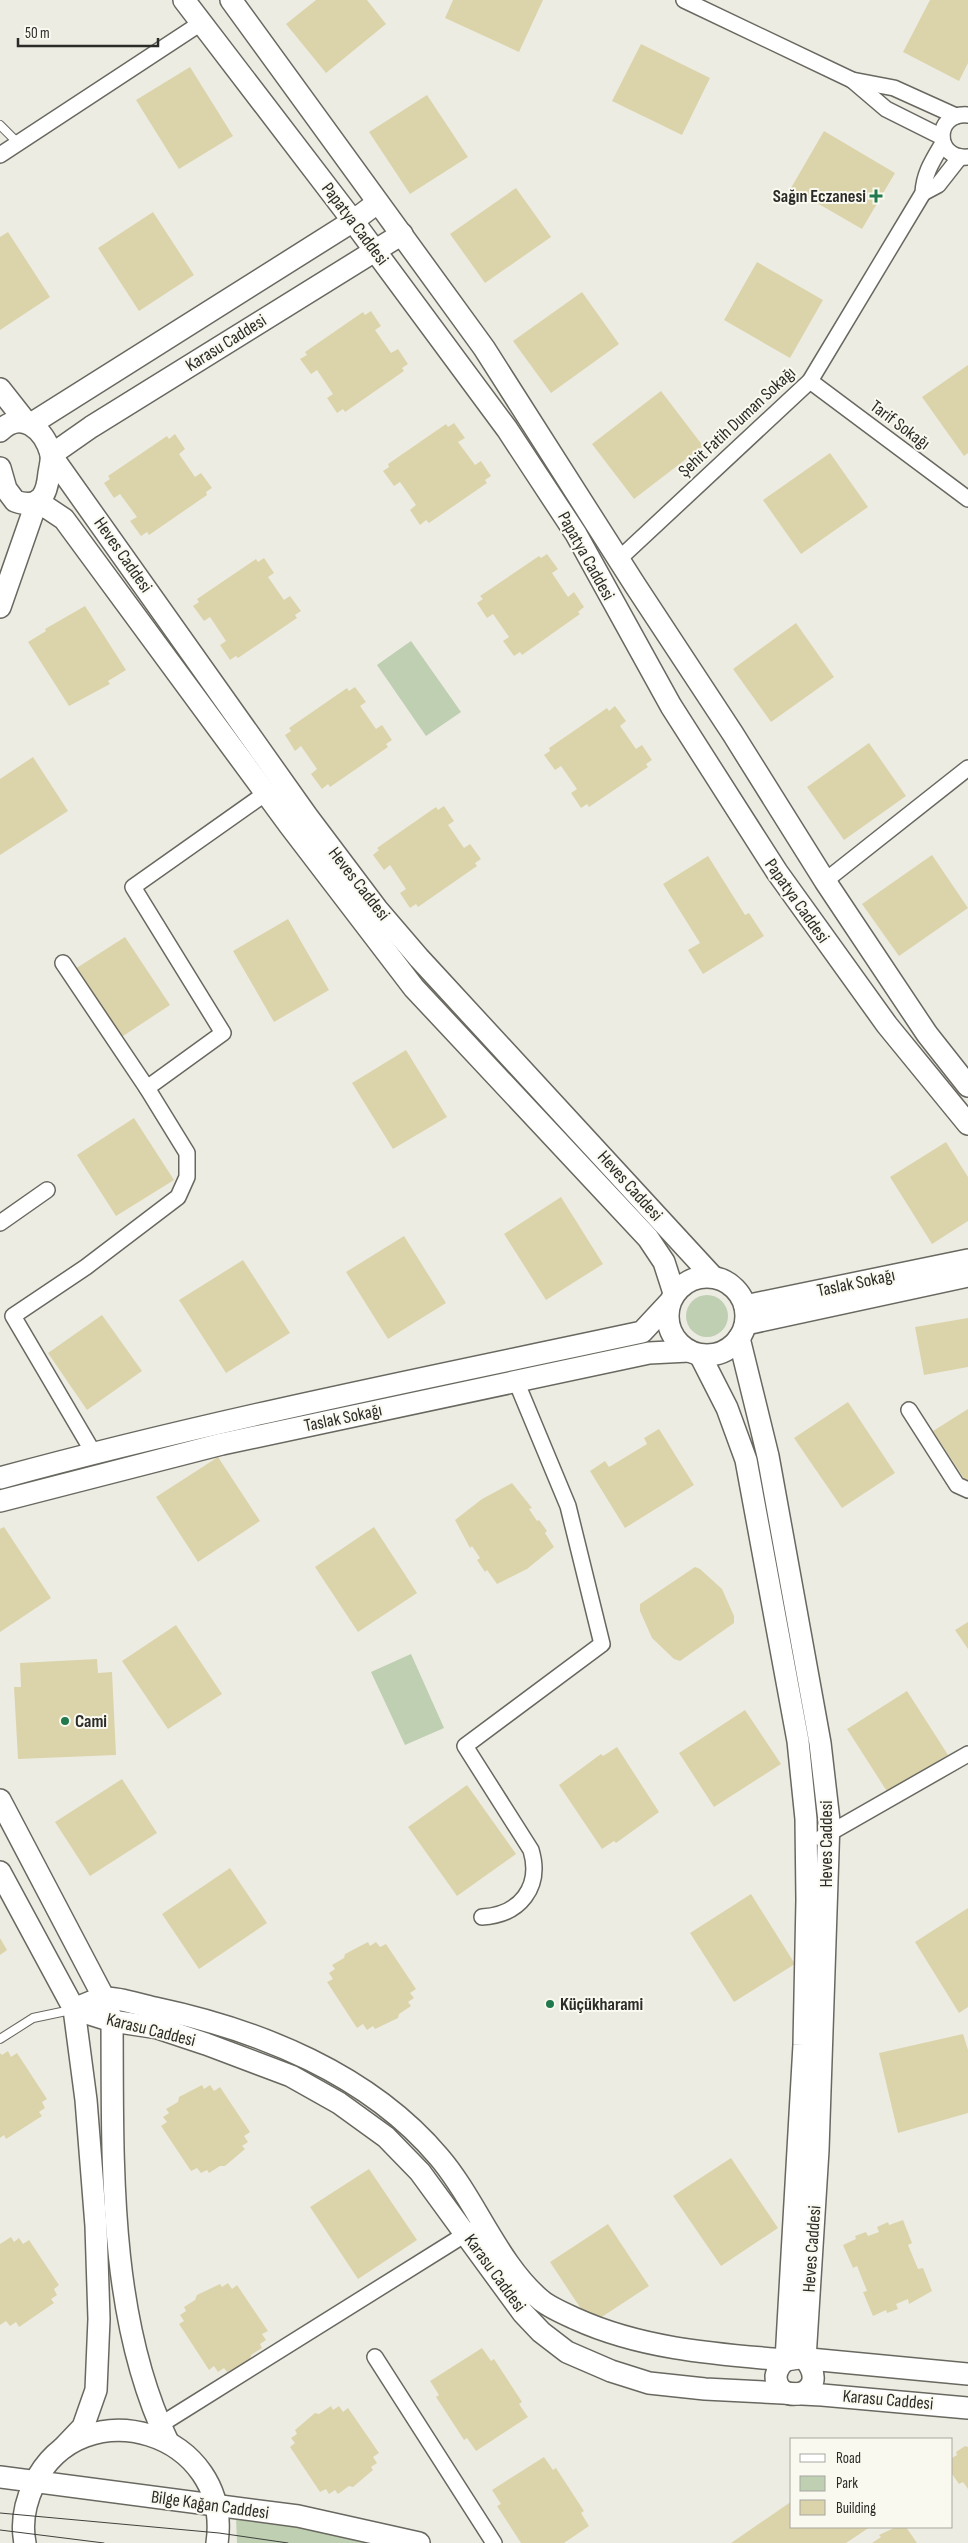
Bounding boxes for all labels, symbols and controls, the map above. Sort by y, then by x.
scale bar [18,15,158,47]
text: 50 m [25,24,50,43]
street label: Papatya Caddesi [317,179,393,269]
place label: Sağın Eczanesi [773,186,866,207]
marker: Sağın Eczanesi [870,190,882,202]
street label: Karasu Caddesi [182,310,270,376]
street label: Şehit Fatih Duman Sokağı [674,362,800,482]
street label: Tarif Sokağı [866,396,934,454]
street label: Papatya Caddesi [553,508,619,604]
street label: Heves Caddesi [89,513,157,597]
street label: Heves Caddesi [324,843,394,925]
street label: Papatya Caddesi [760,855,834,947]
street label: Heves Caddesi [593,1147,667,1225]
street label: Taslak Sokağı [815,1265,897,1301]
street label: Taslak Sokağı [302,1400,384,1436]
place label: Cami [75,1711,107,1732]
marker: Cami [59,1715,71,1727]
street label: Heves Caddesi [816,1800,837,1888]
place label: Küçükharami [560,1994,643,2015]
marker: Küçükharami [544,1998,556,2010]
street label: Karasu Caddesi [104,2009,198,2051]
street label: Heves Caddesi [798,2205,826,2293]
street label: Karasu Caddesi [460,2230,530,2316]
street label: Karasu Caddesi [842,2386,934,2414]
legend [790,2438,953,2528]
text: Road [836,2449,861,2468]
text: Park [836,2474,858,2493]
street label: Bilge Kağan Caddesi [150,2486,270,2524]
text: Building [836,2499,876,2518]

